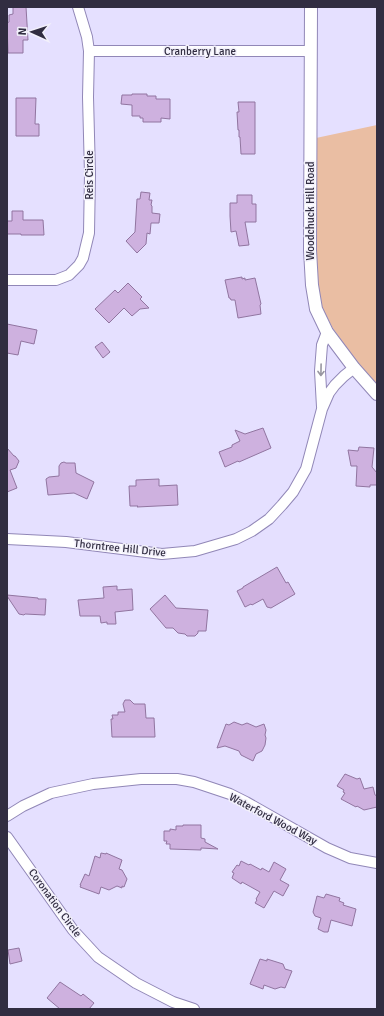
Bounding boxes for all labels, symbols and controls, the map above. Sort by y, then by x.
north arrow [12,12,52,52]
text: N [16,27,29,36]
street label: Cranberry Lane [164,45,236,58]
street label: Reis Circle [83,150,96,200]
street label: Woodchuck Hill Road [304,161,317,261]
one-way arrow [317,363,325,376]
street label: Thorntree Hill Drive [74,537,166,559]
street label: Waterford Wood Way [227,790,320,848]
street label: Coronation Circle [26,866,84,940]

